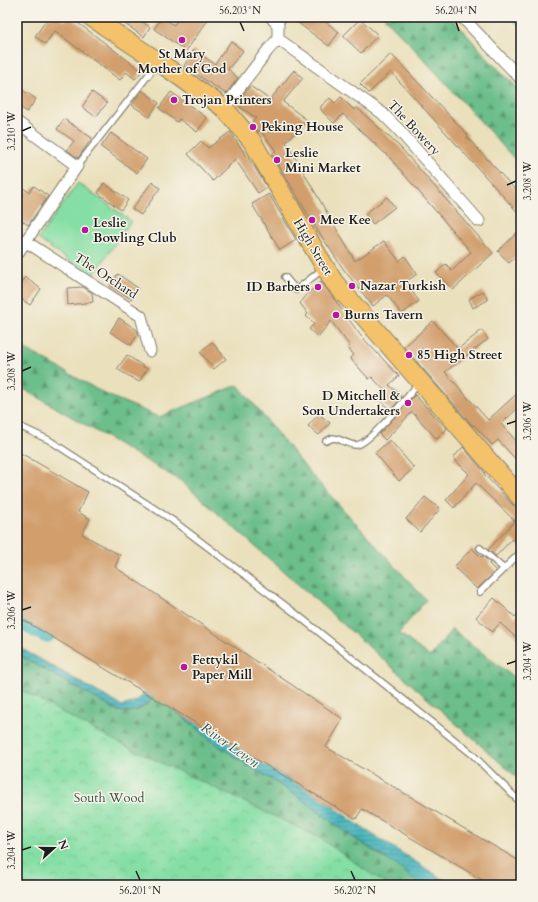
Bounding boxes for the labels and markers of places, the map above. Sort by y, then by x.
marker: St Mary Mother of God [177,35,187,45]
place label: St Mary Mother of God [138,45,227,78]
place label: Trojan Printers [182,91,272,109]
marker: Trojan Printers [169,95,179,105]
place label: Peking House [261,118,344,136]
marker: Peking House [248,122,258,132]
place label: Leslie Mini Market [285,144,361,177]
marker: Leslie Mini Market [272,155,282,165]
place label: Mee Kee [320,211,371,229]
place label: Leslie Bowling Club [93,214,177,247]
marker: Mee Kee [307,215,317,225]
marker: Leslie Bowling Club [80,225,90,235]
place label: Nazar Turkish [360,277,446,295]
place label: ID Barbers [246,278,310,296]
marker: Nazar Turkish [347,281,357,291]
marker: ID Barbers [313,282,323,292]
place label: Burns Tavern [344,306,424,324]
marker: Burns Tavern [331,310,341,320]
place label: 85 High Street [417,346,503,364]
marker: 85 High Street [404,350,414,360]
place label: D Mitchell & Son Undertakers [302,387,400,420]
marker: D Mitchell & Son Undertakers [403,398,413,408]
place label: Fettykil Paper Mill [192,651,252,684]
marker: Fettykil Paper Mill [179,662,189,672]

